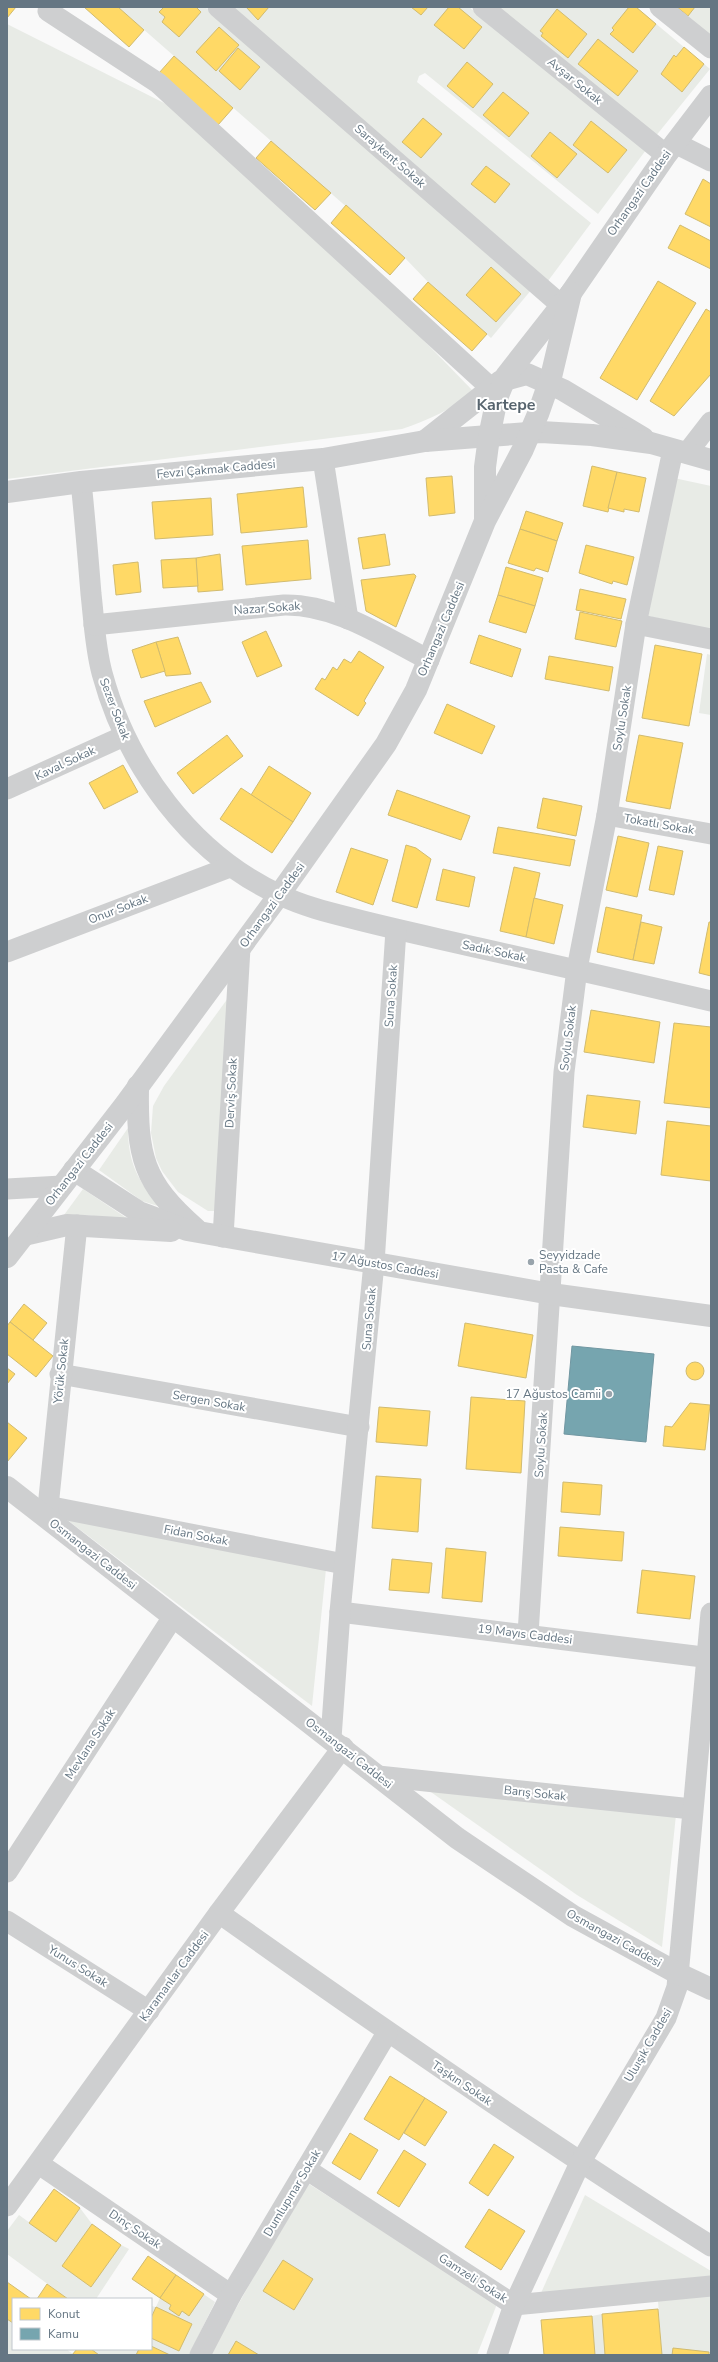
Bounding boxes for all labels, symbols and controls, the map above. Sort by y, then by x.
street label: Avşar Sokak [544,54,607,109]
street label: Saraykent Sokak [351,121,430,192]
street label: Orhangazi Caddesi [603,147,675,239]
district label: Kartepe [476,394,536,416]
street label: Fevzi Çakmak Caddesi [156,456,276,482]
street label: Orhangazi Caddesi [414,579,468,679]
street label: Nazar Sokak [233,598,302,618]
street label: Sezer Sokak [96,676,135,743]
street label: Soylu Sokak [609,683,635,752]
street label: Kaval Sokak [32,742,99,784]
street label: Tokatlı Sokak [623,810,696,838]
street label: Orhangazi Caddesi [236,859,308,951]
street label: Onur Sokak [86,890,151,928]
street label: Sadık Sokak [461,936,528,966]
street label: Suna Sokak [381,963,401,1028]
street label: Soylu Sokak [556,1003,580,1072]
street label: Derviş Sokak [221,1057,241,1128]
street label: Orhangazi Caddesi [41,1119,117,1209]
place label: Seyyidzade Pasta & Cafe [539,1247,608,1277]
street label: 17 Ağustos Caddesi [330,1248,440,1282]
marker: Seyyidzade Pasta & Cafe [526,1257,536,1267]
street label: Suna Sokak [358,1286,380,1351]
street label: Yörük Sokak [50,1337,72,1405]
place label: 17 Ağustos Camii [506,1386,601,1402]
street label: Sergen Sokak [171,1387,248,1415]
marker: 17 Ağustos Camii [604,1389,614,1399]
street label: Soylu Sokak [531,1411,551,1478]
street label: Osmangazi Caddesi [46,1515,140,1593]
street label: Fidan Sokak [163,1521,230,1549]
street label: 19 Mayıs Caddesi [477,1620,573,1648]
street label: Mevlana Sokak [61,1705,119,1782]
street label: Osmangazi Caddesi [302,1714,396,1792]
street label: Barış Sokak [503,1782,568,1804]
street label: Osmangazi Caddesi [564,1905,664,1971]
street label: Karamanlar Caddesi [136,1927,212,2025]
street label: Yunus Sokak [44,1941,112,1991]
street label: Uluışık Caddesi [620,2005,676,2085]
street label: Taşkın Sokak [429,2057,496,2110]
street label: Dumlupınar Sokak [260,2146,325,2240]
street label: Dinç Sokak [106,2206,165,2253]
street label: Gamzeli Sokak [436,2250,511,2307]
legend [12,2298,152,2350]
text: Konut [48,2306,81,2322]
text: Kamu [48,2326,79,2342]

